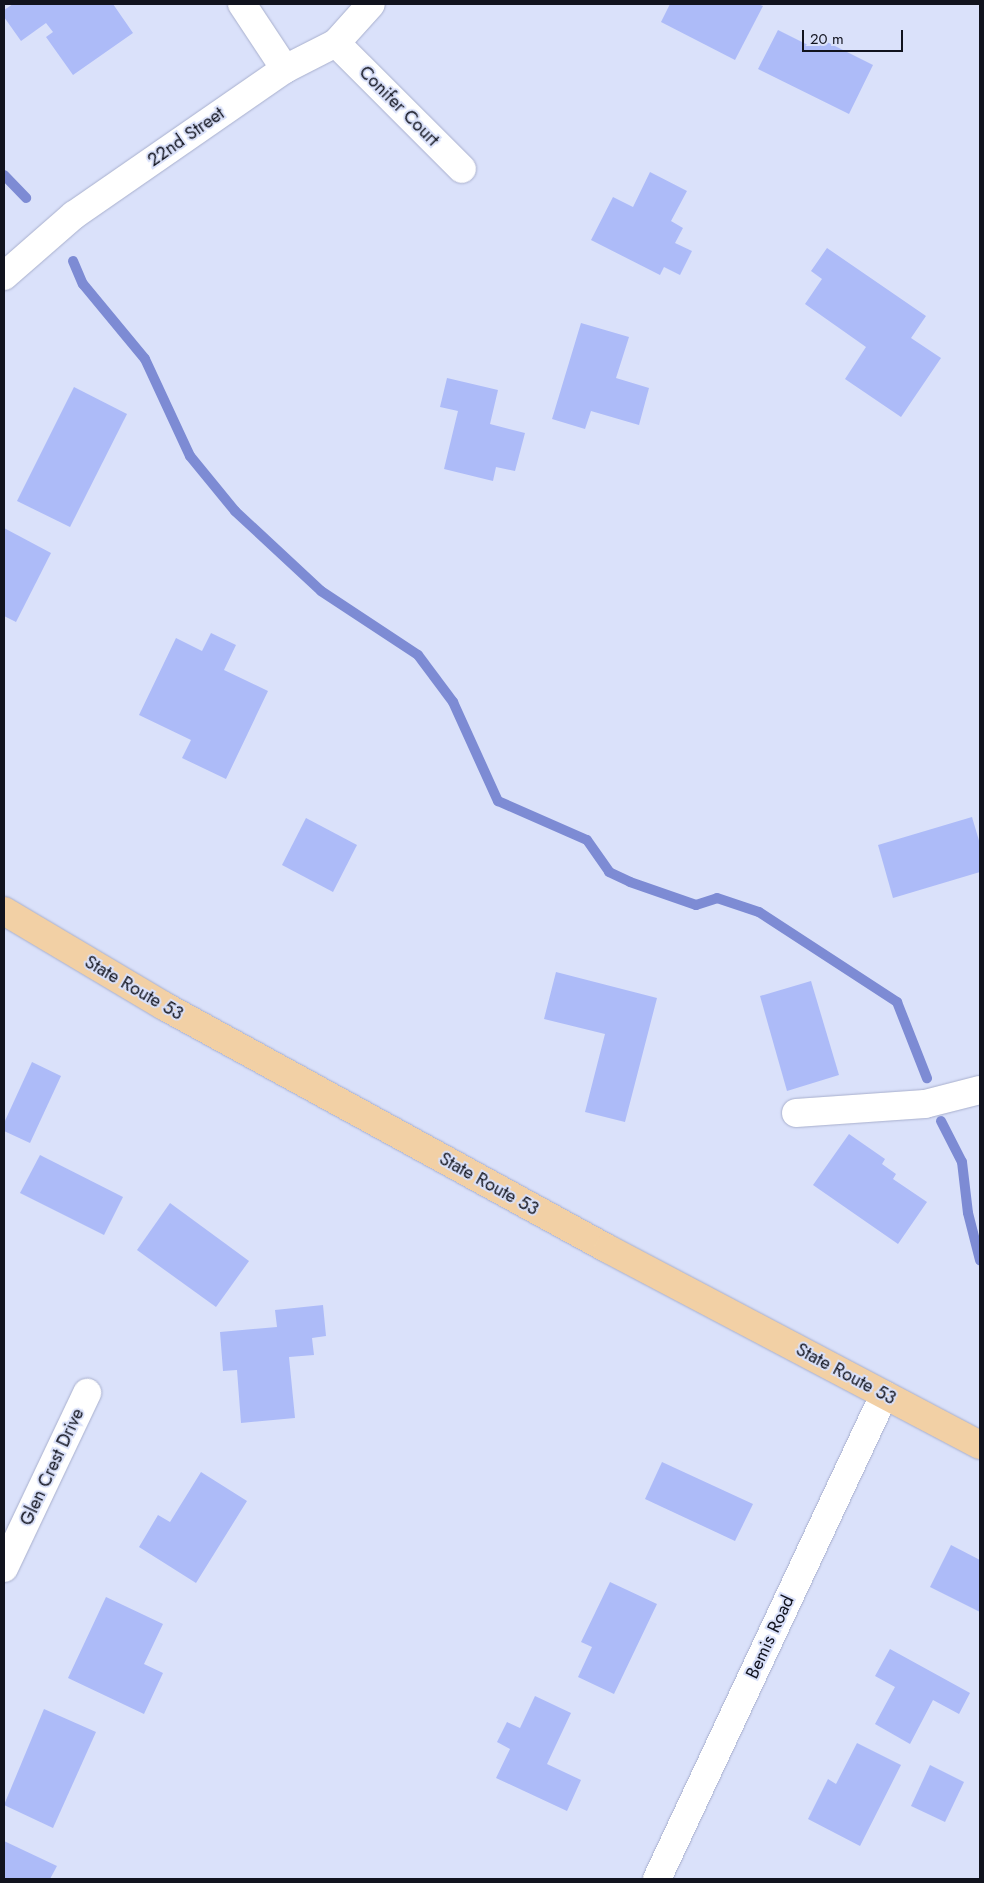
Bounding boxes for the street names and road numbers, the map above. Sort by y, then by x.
street label: Conifer Court [354,61,444,151]
street label: 22nd Street [144,103,228,171]
street label: State Route 53 [81,951,187,1025]
street label: State Route 53 [436,1148,542,1220]
street label: State Route 53 [792,1339,900,1409]
street label: Glen Crest Drive [15,1405,89,1529]
street label: Bemis Road [741,1592,799,1682]

